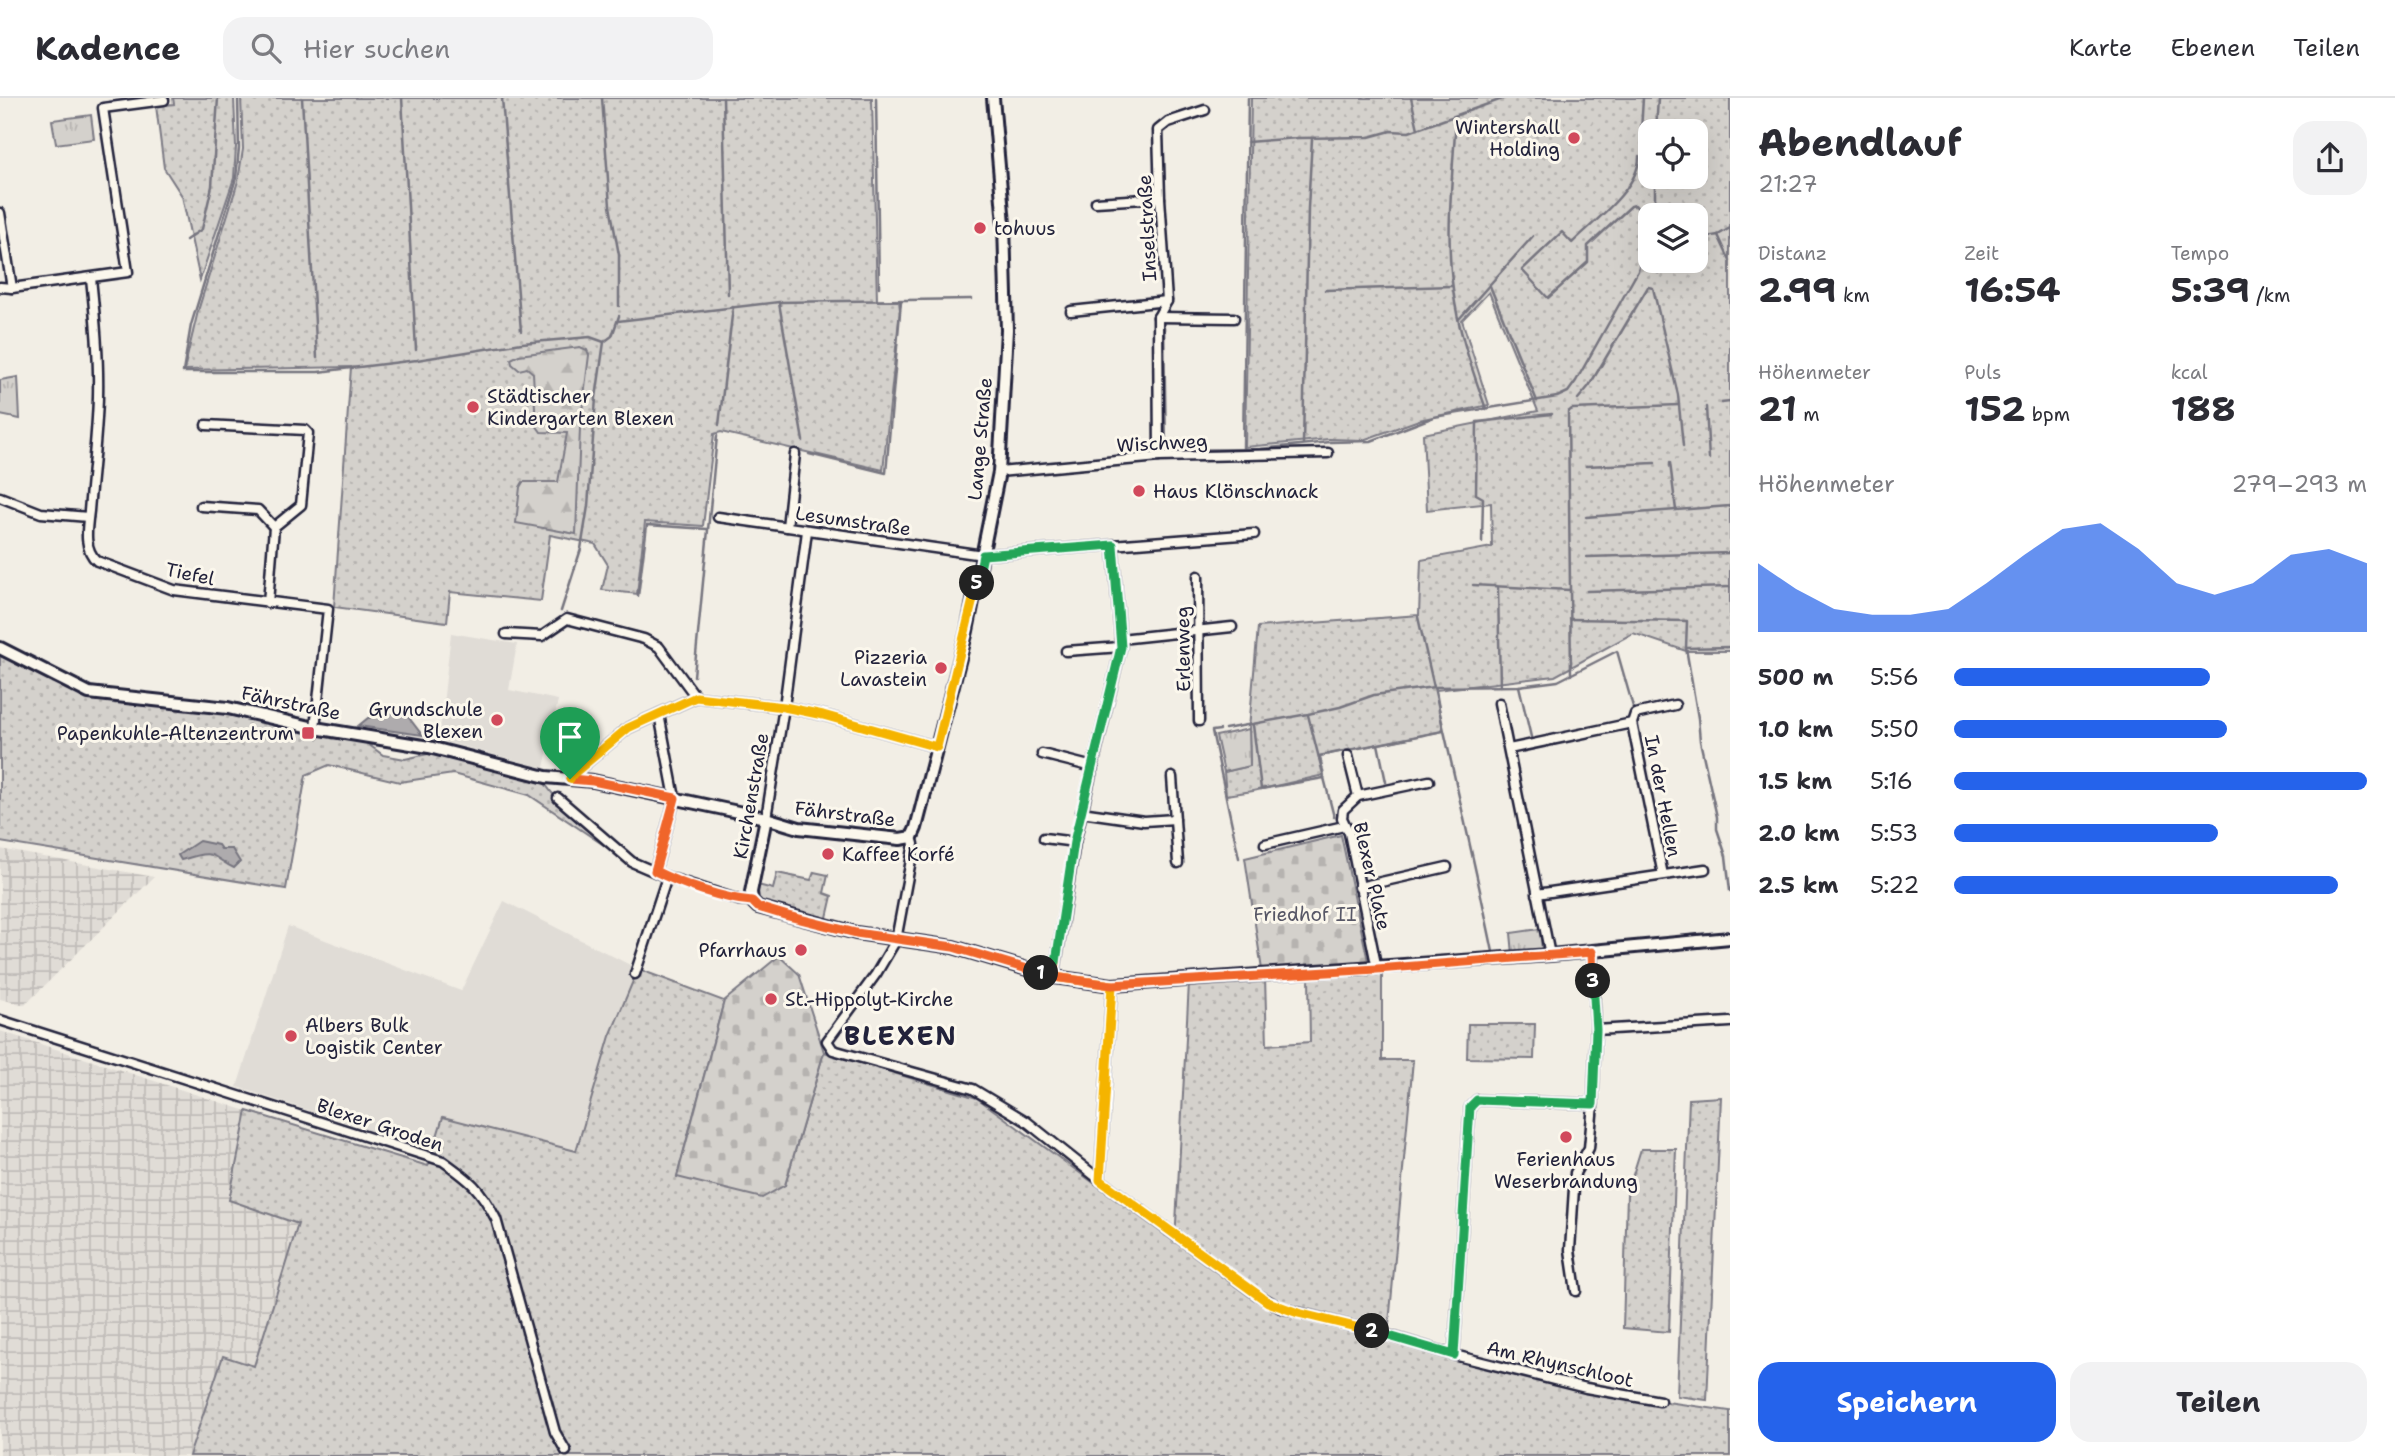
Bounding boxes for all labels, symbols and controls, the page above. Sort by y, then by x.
search box [223,17,713,80]
text: Kadence [35,26,181,71]
icon: search [247,29,285,67]
text: Hier suchen [303,31,450,66]
text: Karte [2069,32,2132,64]
text: Ebenen [2170,32,2255,64]
text: Teilen [2293,32,2360,64]
place label: Wintershall Holding [1455,115,1560,162]
text: Abendlauf [1758,117,1962,168]
map controls [1638,119,1708,273]
button: locate [1638,119,1708,189]
button: share [2293,121,2367,195]
marker: Wintershall Holding [1566,130,1582,146]
text: 21:27 [1758,169,1818,199]
street label: Inselstraße [1132,174,1162,282]
button: layers [1638,203,1708,273]
place label: tohuus [994,216,1056,241]
marker: tohuus [972,220,988,236]
text: Distanz [1758,241,1827,266]
text: Zeit [1964,241,1999,266]
text: Tempo [2171,241,2229,266]
text: 2.99 [1758,266,1837,313]
text: 16:54 [1964,266,2061,313]
text: 5:39 [2171,266,2250,313]
text: km [1837,283,1870,308]
text: /km [2250,283,2290,308]
text: Höhenmeter [1758,360,1871,385]
text: Puls [1964,360,2001,385]
text: kcal [2171,360,2208,385]
street label: Lange Straße [962,376,998,502]
place label: Städtischer Kindergarten Blexen [487,384,674,431]
text: 21 [1758,385,1797,432]
text: 152 [1964,385,2025,432]
text: 188 [2171,385,2236,432]
marker: Städtischer Kindergarten Blexen [465,399,481,415]
text: m [1797,402,1820,427]
text: bpm [2025,402,2070,427]
street label: Wischweg [1116,428,1208,458]
text: Höhenmeter [1758,469,1895,499]
text: 279–293 m [2231,469,2367,499]
place label: Haus Klönschnack [1153,479,1319,504]
marker: Haus Klönschnack [1131,483,1147,499]
street label: Lesumstraße [794,501,912,541]
street label: Tiefel [163,557,217,591]
pin: 5 [960,566,995,601]
text: 5 [971,570,982,595]
street label: Erlenweg [1170,606,1196,692]
place label: Pizzeria Lavastein [840,645,927,692]
marker: Pizzeria Lavastein [933,660,949,676]
text: 500 m [1758,662,1833,692]
text: 5:56 [1870,662,1919,692]
street label: Fährstraße [239,680,343,726]
place label: Grundschule Blexen [368,697,483,744]
pin [540,707,600,779]
marker: Grundschule Blexen [489,712,505,728]
text: 1.0 km [1758,714,1833,744]
text: 5:50 [1870,714,1919,744]
icon: arrive [551,718,589,756]
place label: Papenkuhle-Altenzentrum [57,721,294,746]
marker: Papenkuhle-Altenzentrum [300,725,316,741]
street label: Kirchenstraße [728,731,774,861]
street label: In der Hellen [1639,733,1687,859]
text: 1.5 km [1758,766,1832,796]
text: 5:16 [1870,766,1913,796]
street label: Fährstraße [793,795,897,833]
text: 2.0 km [1758,818,1840,848]
text: 5:53 [1870,818,1918,848]
street label: Blexer Plate [1347,819,1397,933]
place label: Kaffee Korfé [842,842,955,867]
marker: Kaffee Korfé [820,846,836,862]
text: 2.5 km [1758,870,1839,900]
text: 5:22 [1870,870,1919,900]
park label: Friedhof II [1253,902,1357,927]
place label: Pfarrhaus [698,938,787,963]
marker: Pfarrhaus [793,942,809,958]
pin: 1 [1024,956,1058,990]
text: 1 [1036,960,1045,985]
pin: 3 [1576,964,1610,998]
text: 3 [1586,968,1599,993]
place label: St.-Hippolyt-Kirche [785,987,953,1012]
marker: St.-Hippolyt-Kirche [763,991,779,1007]
place label: Albers Bulk Logistik Center [305,1013,443,1060]
district label: BLEXEN [844,1018,958,1053]
marker: Albers Bulk Logistik Center [283,1028,299,1044]
street label: Blexer Groden [314,1093,446,1157]
marker: Ferienhaus Weserbrandung [1558,1129,1574,1145]
place label: Ferienhaus Weserbrandung [1494,1147,1638,1194]
pin: 2 [1354,1314,1390,1348]
text: 2 [1365,1318,1378,1343]
street label: Am Rhynschloot [1484,1335,1636,1393]
button: Speichern [1758,1362,2056,1442]
button: Teilen [2070,1362,2367,1442]

